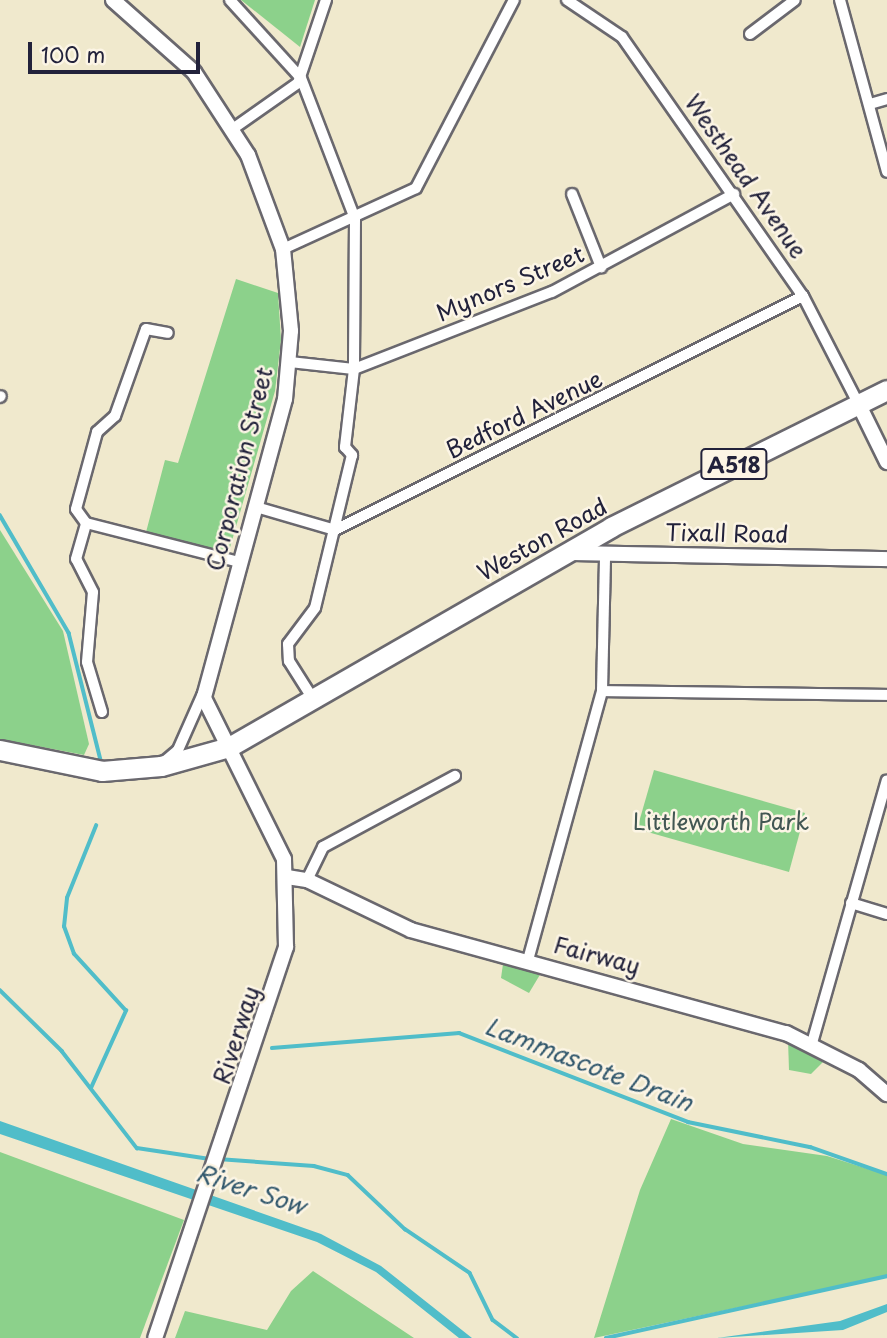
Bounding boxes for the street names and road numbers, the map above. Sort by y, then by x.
street label: Westhead Avenue [679,89,813,263]
street label: Mynors Street [431,239,589,327]
street label: Corporation Street [200,364,278,574]
street label: Bedford Avenue [441,364,607,464]
road number: A518 [699,447,769,482]
street label: Weston Road [472,492,612,586]
street label: Tixall Road [665,518,789,548]
street label: Fairway [551,930,643,980]
street label: Riverway [207,982,265,1088]

